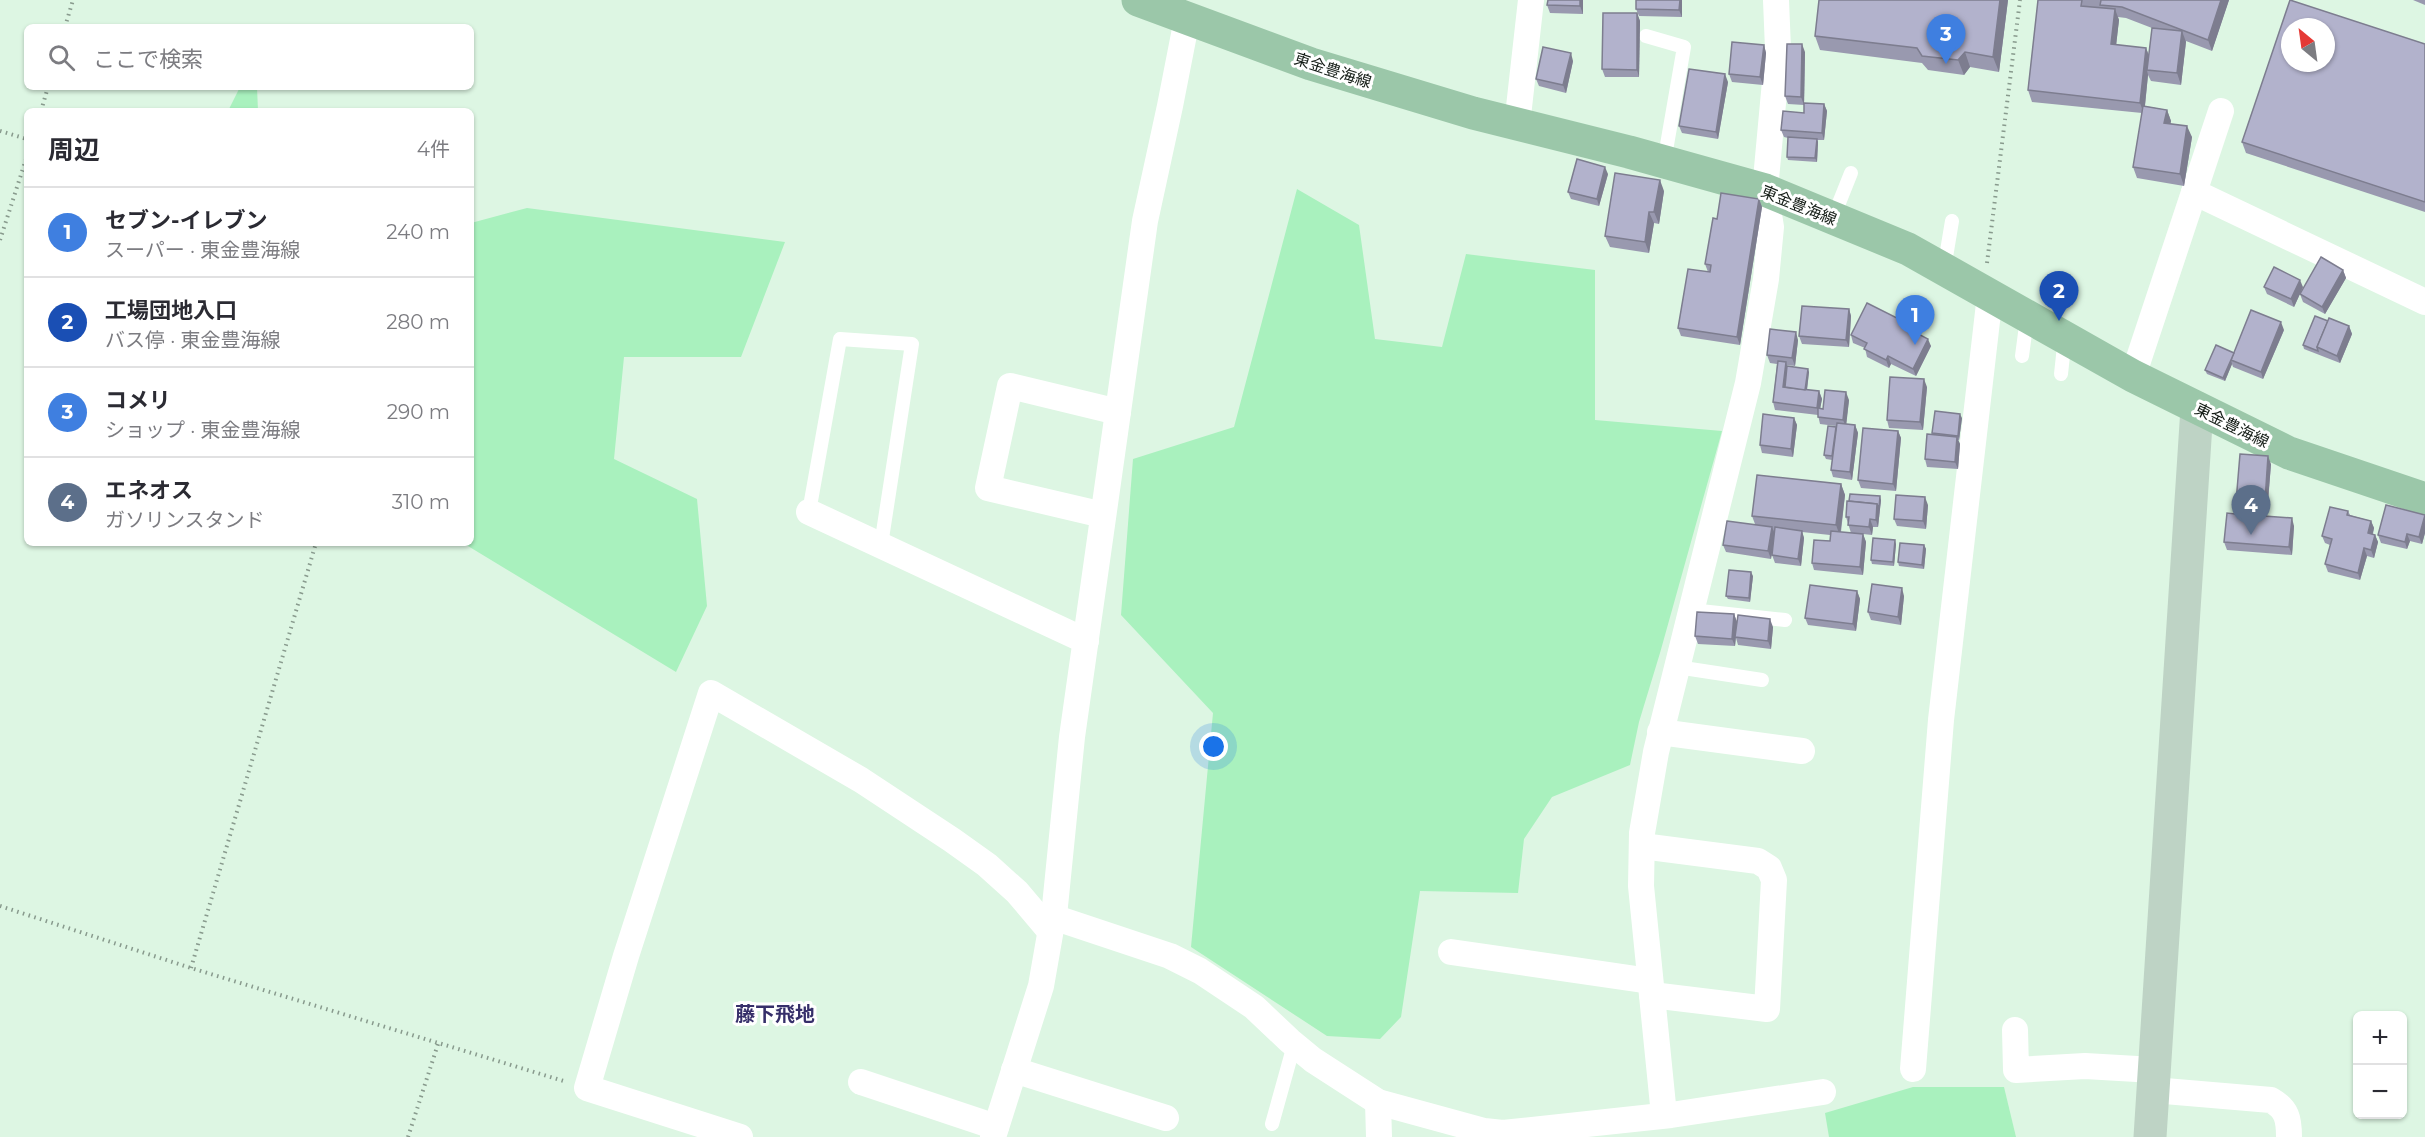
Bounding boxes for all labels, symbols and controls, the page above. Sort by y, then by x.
pin: 3 [1926,14,1966,64]
north arrow [2281,18,2335,72]
search box [24,24,474,90]
icon: search [45,41,78,74]
text: ここで検索 [93,46,203,73]
street label: 東金豊海線 [1292,49,1374,92]
text: 周辺 [48,134,100,166]
text: 4件 [417,137,450,161]
street label: 東金豊海線 [1758,182,1839,229]
text: セブン-イレブン [105,207,268,234]
text: 1 [64,220,71,244]
text: 240 m [386,220,450,244]
text: スーパー · 東金豊海線 [105,238,300,262]
pin: 2 [2040,272,2078,321]
pin: 1 [1896,296,1934,345]
text: 工場団地入口 [105,297,237,324]
text: 2 [62,310,73,334]
text: 280 m [386,310,450,334]
text: バス停 · 東金豊海線 [105,328,281,352]
text: コメリ [105,387,171,414]
street label: 東金豊海線 [2192,399,2272,452]
text: 3 [62,400,73,424]
text: 290 m [387,400,450,424]
text: ショップ · 東金豊海線 [105,418,301,442]
text: エネオス [105,477,193,504]
pin: 4 [2232,486,2270,535]
text: 4 [61,490,74,514]
text: 310 m [392,490,450,514]
text: ガソリンスタンド [105,508,265,532]
your location [1199,732,1228,761]
district label: 藤下飛地 [735,1002,815,1026]
map controls [2353,1011,2407,1119]
button: + [2353,1011,2407,1065]
button: − [2353,1065,2407,1119]

